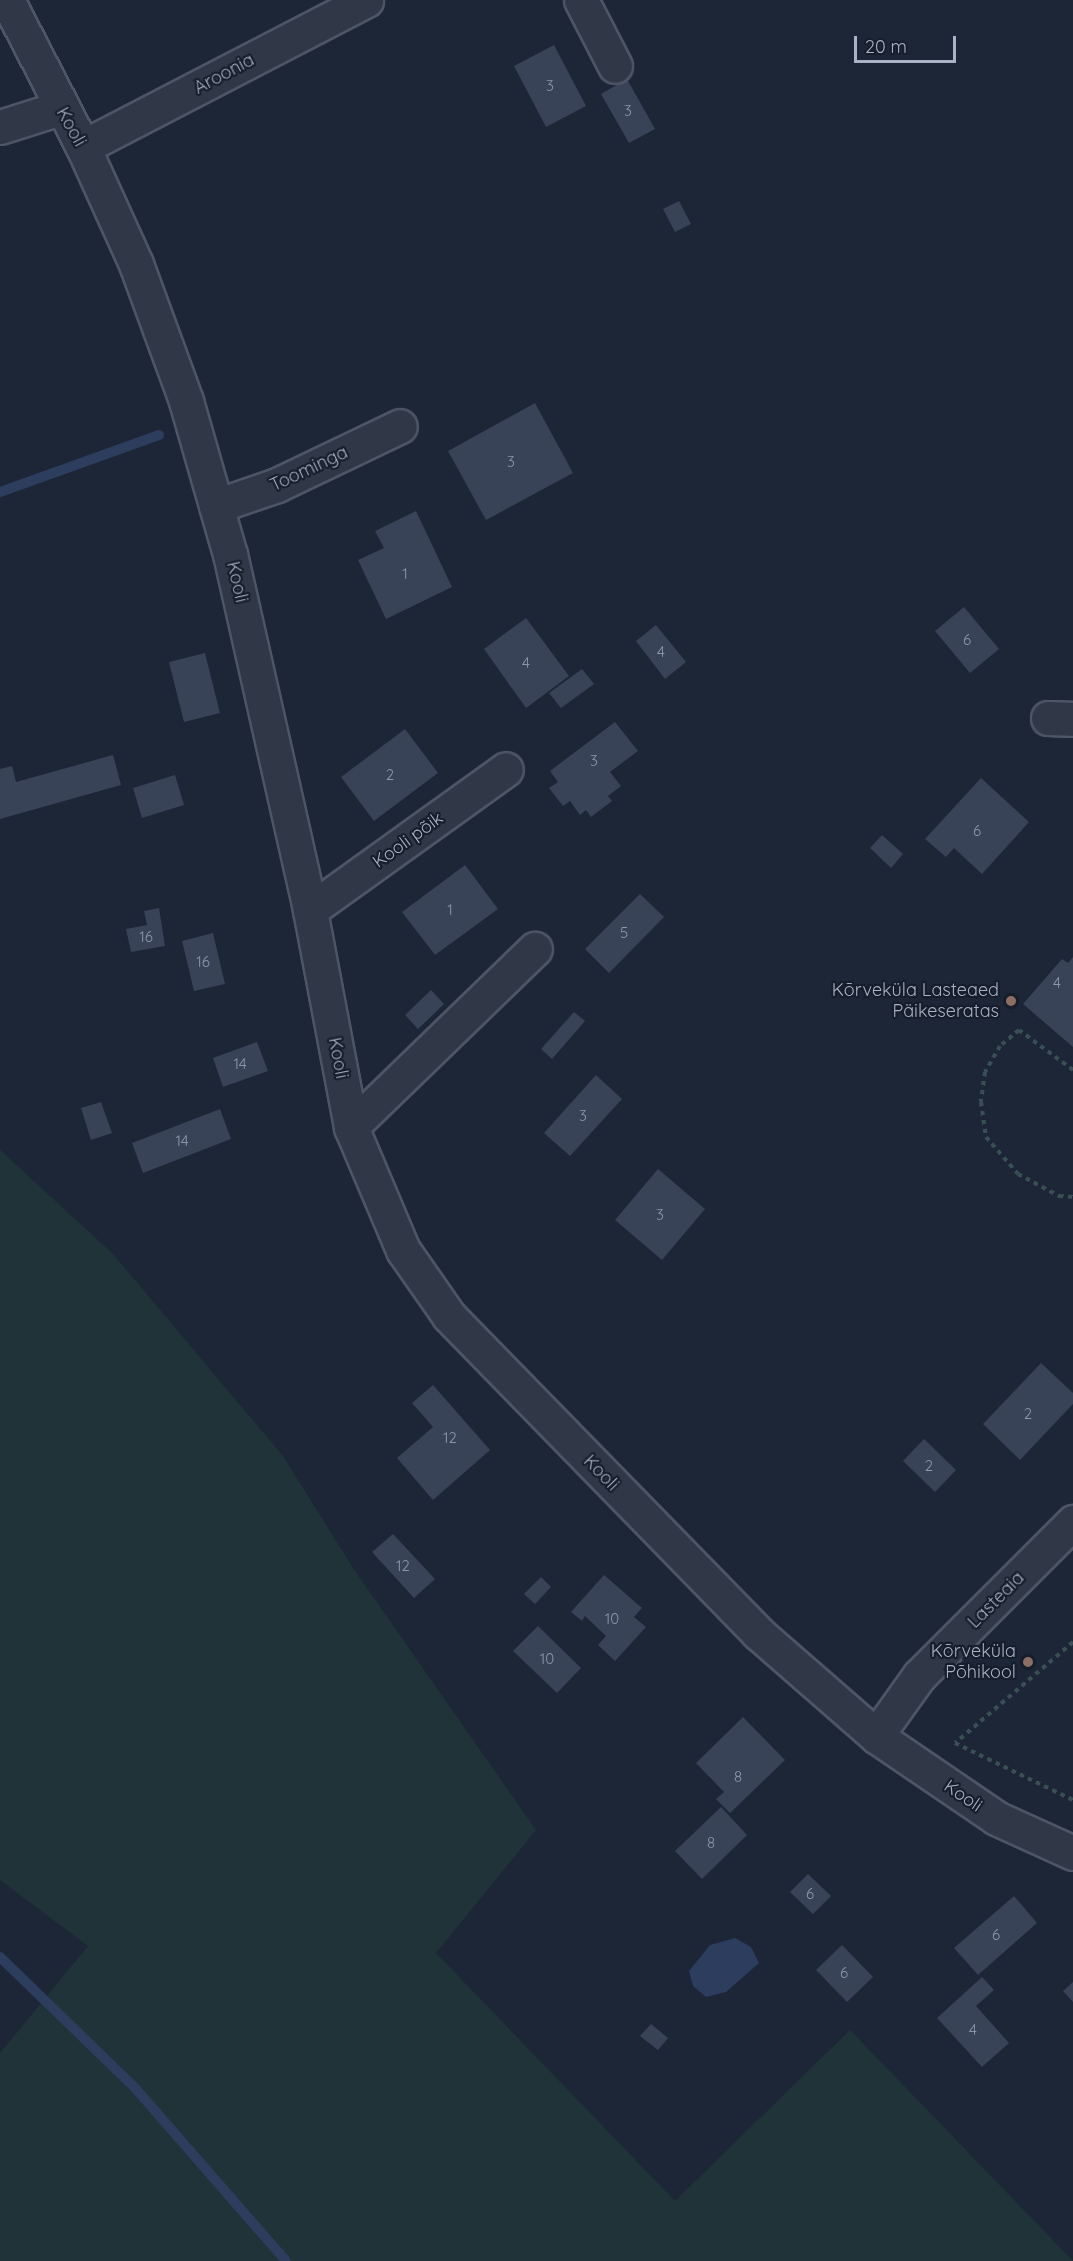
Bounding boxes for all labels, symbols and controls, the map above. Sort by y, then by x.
scale bar [857,24,959,62]
text: 20 m [865,35,907,58]
street label: Aroonia [190,49,258,99]
house number: 3 [546,77,554,95]
house number: 3 [624,102,632,120]
street label: Kooli [51,104,91,150]
street label: Toominga [267,442,351,496]
house number: 3 [507,453,515,471]
street label: Kooli [222,559,252,605]
house number: 1 [402,565,408,583]
house number: 6 [963,631,971,649]
house number: 4 [657,643,665,661]
house number: 4 [522,654,530,672]
house number: 3 [590,752,598,770]
house number: 2 [386,766,394,784]
street label: Kooli põik [369,807,447,873]
house number: 6 [973,822,981,840]
house number: 1 [447,901,453,919]
house number: 5 [620,924,628,942]
house number: 16 [139,928,153,946]
house number: 16 [196,953,210,971]
house number: 4 [1053,974,1061,992]
place label: Kõrveküla Lasteaed Päikeseratas [832,980,999,1022]
marker: Kõrveküla Lasteaed Päikeseratas [1004,994,1018,1008]
street label: Kooli [323,1036,353,1080]
house number: 14 [233,1055,247,1073]
house number: 3 [579,1107,587,1125]
house number: 14 [175,1132,189,1150]
house number: 3 [656,1206,664,1224]
house number: 2 [1024,1405,1032,1423]
house number: 12 [443,1429,457,1447]
street label: Kooli [579,1451,623,1495]
house number: 2 [925,1457,933,1475]
house number: 12 [396,1557,410,1575]
street label: Lasteaia [963,1567,1029,1633]
house number: 10 [605,1610,619,1628]
place label: Kõrveküla Põhikool [931,1641,1016,1684]
house number: 10 [540,1650,554,1668]
marker: Kõrveküla Põhikool [1021,1655,1035,1669]
house number: 8 [734,1768,742,1786]
street label: Kooli [940,1775,986,1817]
house number: 8 [707,1834,715,1852]
house number: 6 [806,1885,814,1903]
house number: 6 [992,1926,1000,1944]
house number: 6 [840,1964,848,1982]
house number: 4 [969,2021,977,2039]

